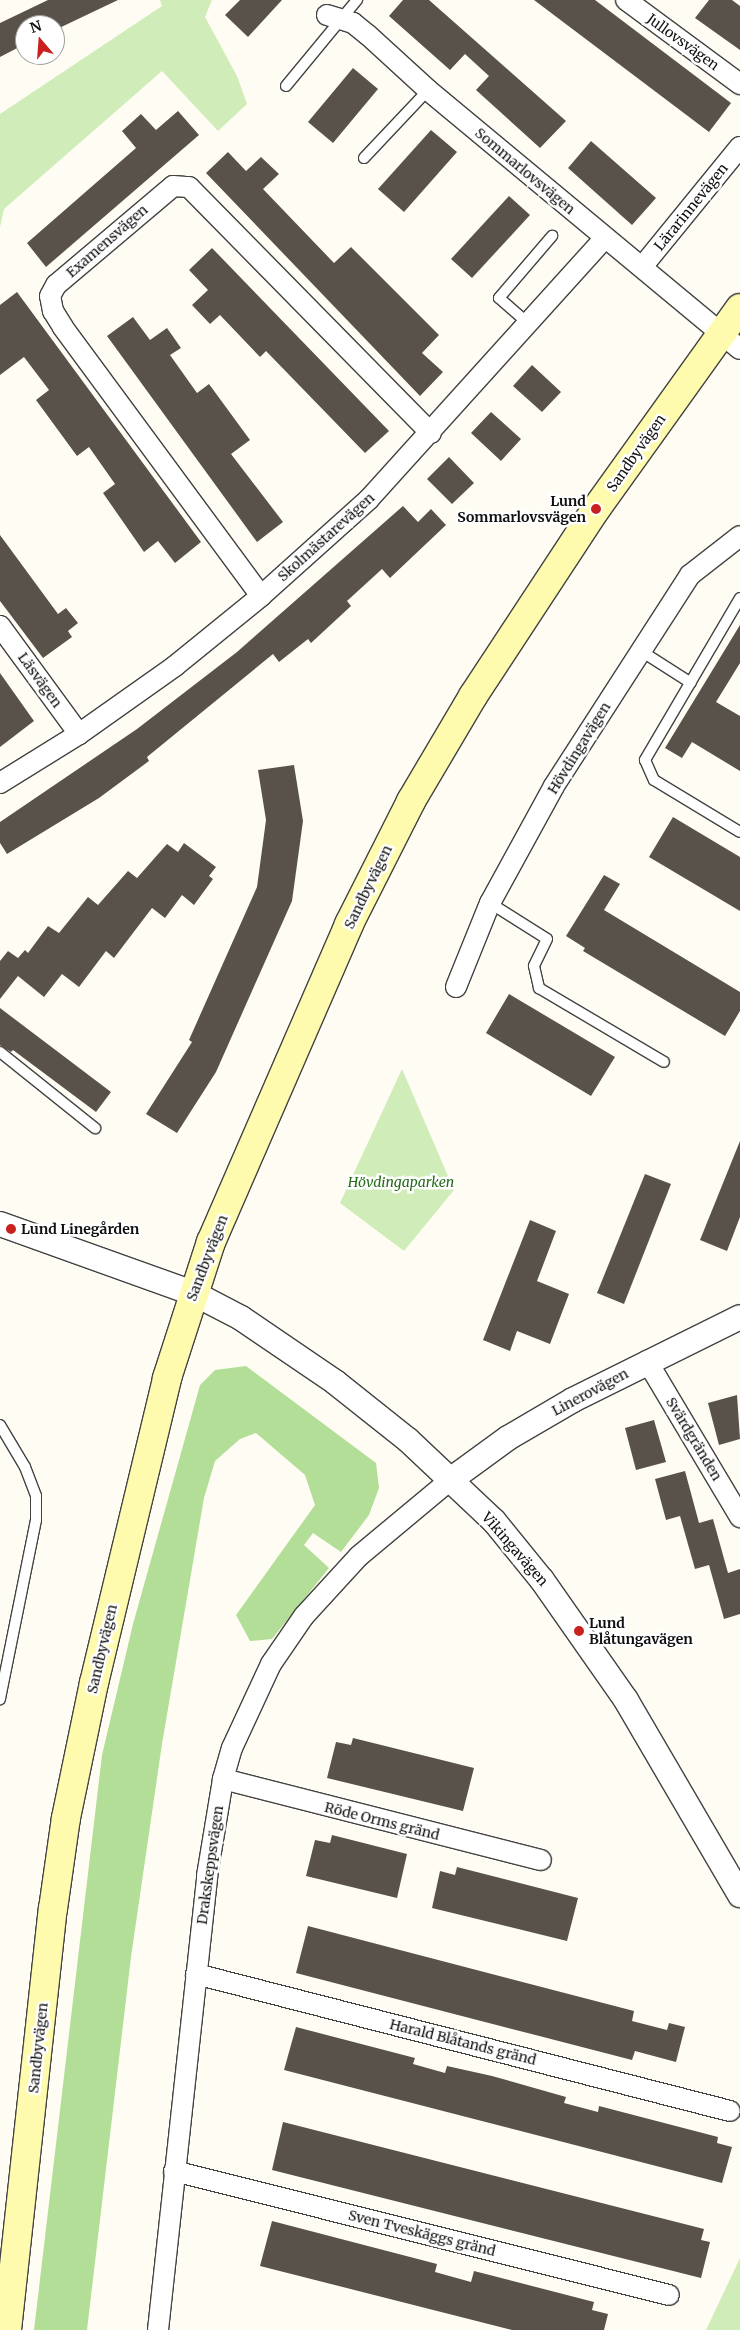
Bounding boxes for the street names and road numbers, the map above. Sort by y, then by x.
street label: Jullovsvägen [644,10,722,74]
street label: Sommarlovsvägen [472,124,578,218]
street label: Lärarinnevägen [651,160,731,254]
street label: Examensvägen [63,201,151,281]
street label: Sandbyvägen [603,411,669,495]
street label: Skolmästarevägen [274,489,378,585]
street label: Läsvägen [14,649,66,711]
street label: Hövdingavägen [544,699,614,797]
street label: Sandbyvägen [341,842,395,932]
street label: Sandbyvägen [183,1213,231,1303]
street label: Linerovägen [549,1365,631,1419]
street label: Svärdgränden [662,1394,726,1484]
street label: Vikingavägen [478,1509,552,1589]
street label: Sandbyvägen [84,1603,120,1695]
street label: Röde Orms gränd [323,1799,441,1843]
street label: Drakskeppsvägen [193,1804,227,1926]
street label: Sandbyvägen [25,2002,51,2094]
street label: Harald Blåtands gränd [388,2016,538,2068]
street label: Sven Tveskäggs gränd [347,2207,497,2259]

